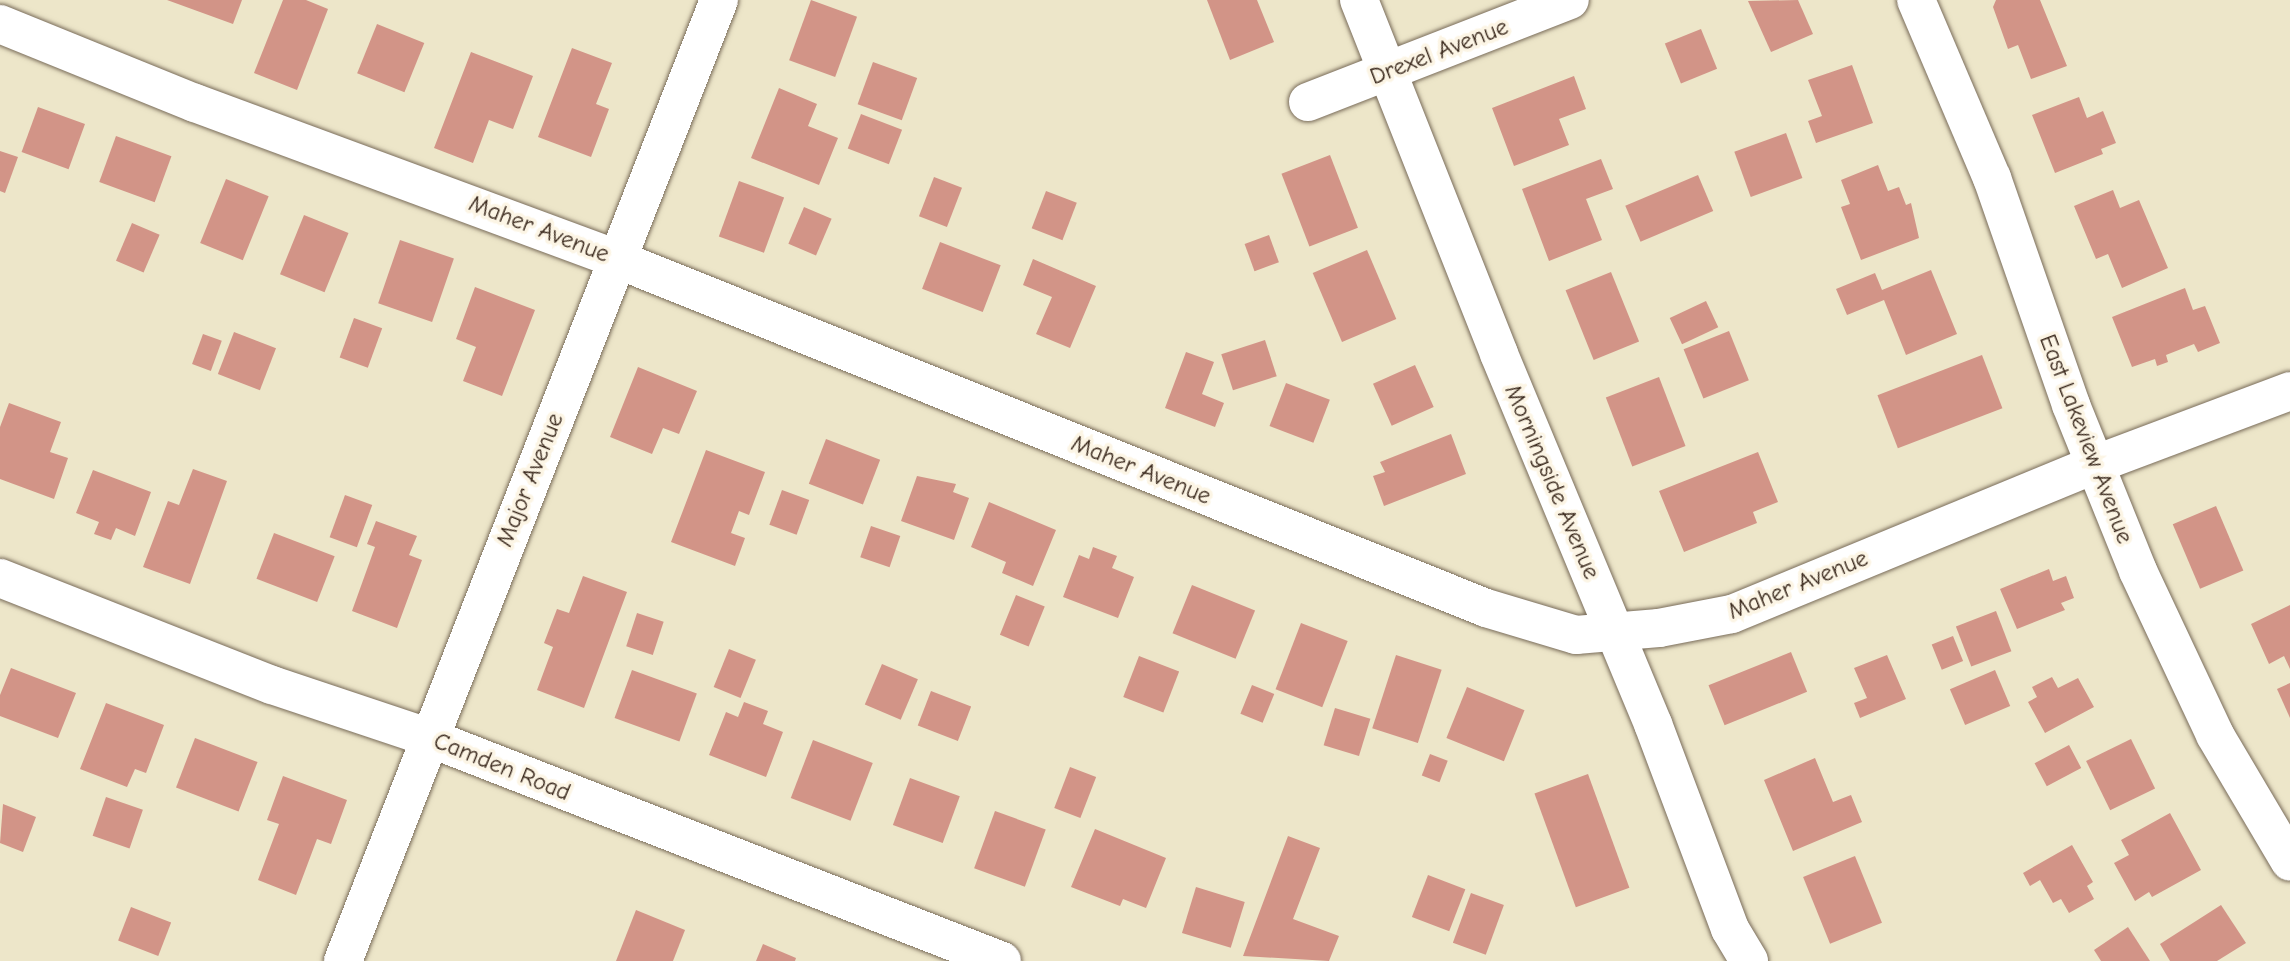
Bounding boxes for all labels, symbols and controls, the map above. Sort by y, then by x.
street label: Drexel Avenue [1366,13,1512,91]
street label: Maher Avenue [465,189,613,269]
street label: East Lakeview Avenue [2033,330,2139,548]
street label: Morningside Avenue [1498,380,1606,584]
street label: Major Avenue [490,409,570,551]
street label: Maher Avenue [1067,429,1215,511]
street label: Maher Avenue [1724,544,1872,626]
street label: Camden Road [429,727,575,807]

